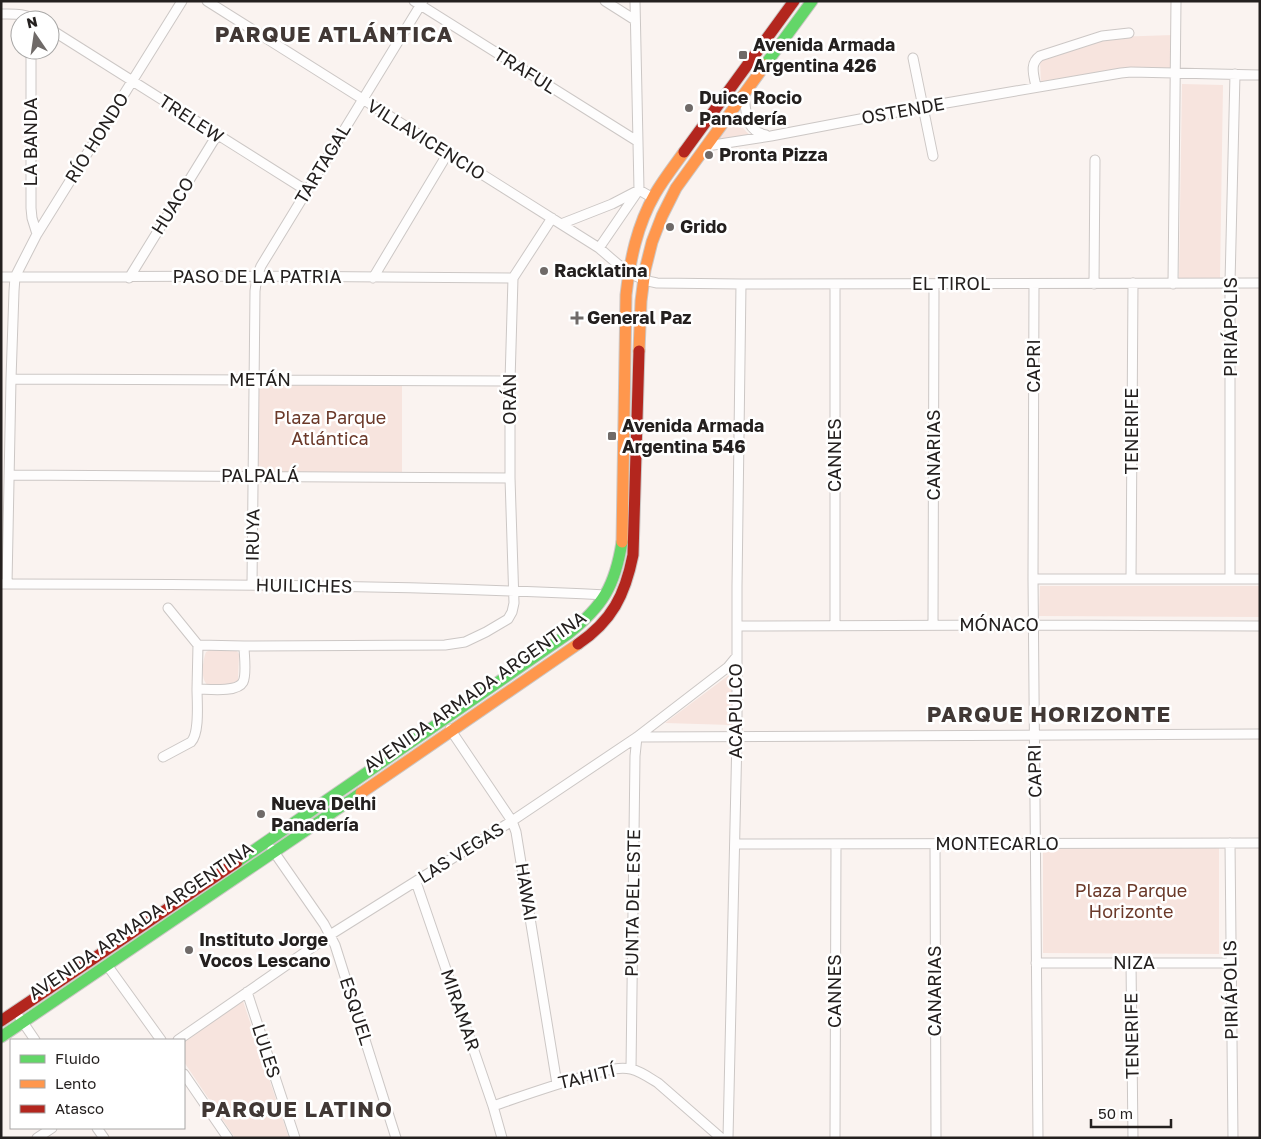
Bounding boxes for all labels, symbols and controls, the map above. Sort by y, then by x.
north arrow [10,10,60,60]
text: N [25,12,39,31]
district label: PARQUE ATLÁNTICA [215,20,453,47]
place label: Avenida Armada Argentina 426 [753,33,895,76]
street label: TRAFUL [490,42,561,98]
marker: Avenida Armada Argentina 426 [737,49,749,61]
place label: Duice Rocio Panadería [699,86,802,129]
street label: RÍO HONDO [60,88,133,187]
street label: TRELEW [155,89,228,147]
street label: OSTENDE [860,92,946,128]
street label: VILLAVICENCIO [363,94,490,184]
street label: LA BANDA [19,97,41,187]
marker: Duice Rocio Panadería [683,102,695,114]
street label: TARTAGAL [290,119,355,208]
place label: Pronta Pizza [719,143,828,165]
marker: Pronta Pizza [703,149,715,161]
street label: HUACO [146,173,198,238]
place label: Grido [680,215,727,237]
marker: Grido [664,221,676,233]
place label: Racklatina [554,259,647,281]
street label: PASO DE LA PATRIA [172,265,342,287]
marker: Racklatina [538,265,550,277]
street label: EL TIROL [912,272,990,294]
street label: PIRIÁPOLIS [1219,277,1241,377]
place label: General Paz [587,306,692,328]
marker: General Paz [571,312,583,324]
street label: CAPRI [1022,339,1044,393]
street label: METÁN [229,368,291,390]
street label: ORÁN [498,373,520,425]
street label: TENERIFE [1120,388,1142,474]
park label: Plaza Parque Atlántica [274,406,386,449]
street label: CANARIAS [922,410,944,500]
place label: Avenida Armada Argentina 546 [622,414,764,457]
street label: CANNES [823,418,845,492]
marker: Avenida Armada Argentina 546 [606,430,618,442]
street label: PALPALÁ [221,464,299,486]
street label: IRUYA [241,508,263,561]
street label: HUILICHES [255,573,353,597]
street label: AVENIDA ARMADA ARGENTINA [359,606,590,777]
street label: MÓNACO [959,613,1039,635]
street label: ACAPULCO [724,663,746,759]
district label: PARQUE HORIZONTE [927,700,1171,727]
street label: CAPRI [1023,744,1045,798]
place label: Nueva Delhi Panadería [271,792,376,835]
marker: Nueva Delhi Panadería [255,808,267,820]
street label: LAS VEGAS [413,817,508,887]
street label: PUNTA DEL ESTE [620,829,644,977]
street label: MONTECARLO [935,832,1059,854]
street label: AVENIDA ARMADA ARGENTINA [24,837,257,1004]
street label: HAWAI [512,861,542,922]
park label: Plaza Parque Horizonte [1075,879,1187,922]
place label: Instituto Jorge Vocos Lescano [199,928,331,971]
street label: PIRIÁPOLIS [1218,940,1242,1040]
marker: Instituto Jorge Vocos Lescano [183,944,195,956]
street label: CANARIAS [923,946,945,1036]
street label: NIZA [1113,951,1155,973]
street label: CANNES [823,954,845,1028]
street label: MIRAMAR [437,966,485,1054]
street label: ESQUEL [336,974,378,1047]
street label: TENERIFE [1119,993,1143,1079]
street label: LULES [248,1021,286,1081]
legend [10,1039,185,1129]
text: Fluido [55,1049,100,1067]
street label: TAHITÍ [556,1058,619,1093]
text: Lento [55,1074,96,1092]
district label: PARQUE LATINO [201,1095,393,1122]
scale bar [1091,1096,1171,1128]
text: Atasco [55,1099,104,1117]
text: 50 m [1098,1104,1133,1122]

